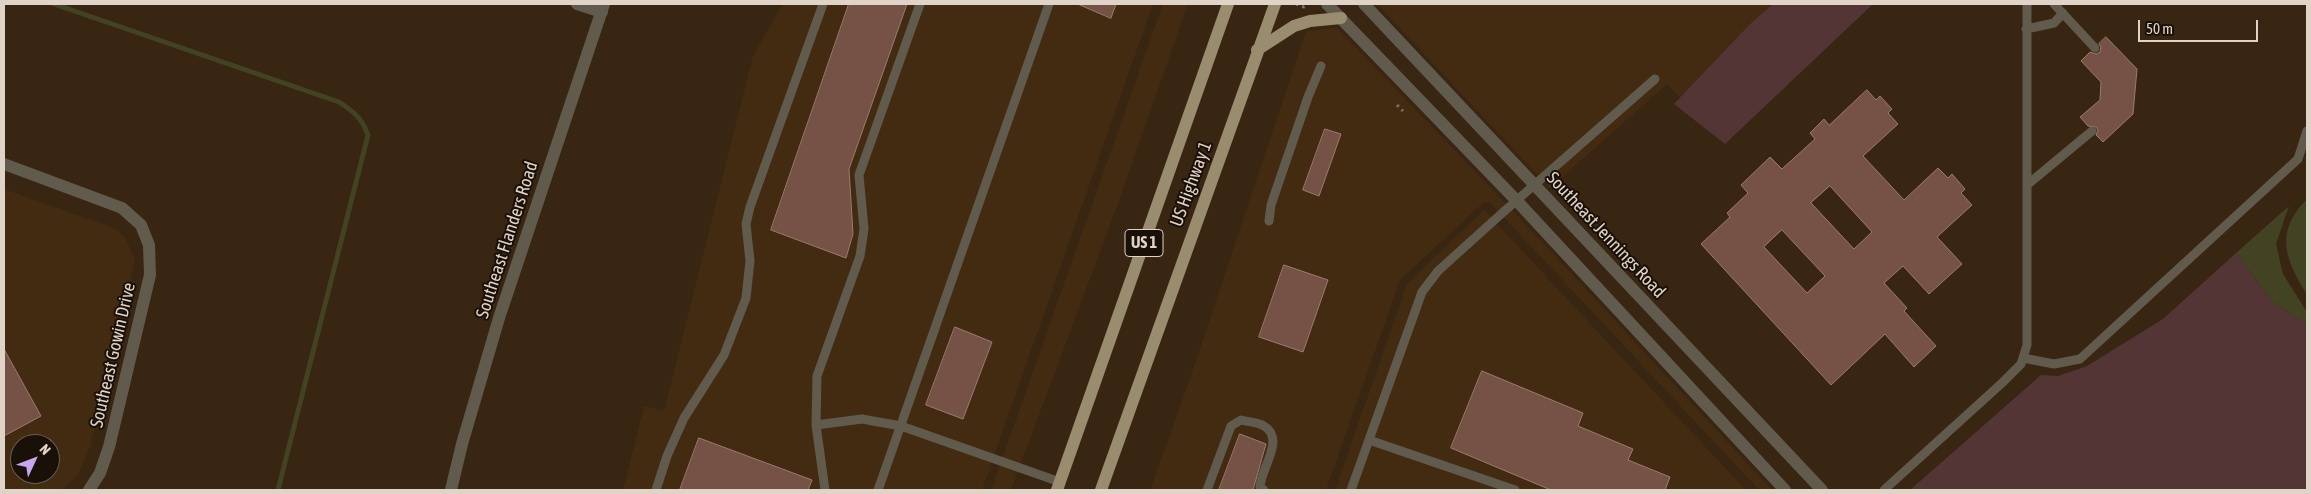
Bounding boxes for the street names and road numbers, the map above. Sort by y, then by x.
street label: US Highway 1 [1166,138,1216,230]
street label: Southeast Flanders Road [471,159,543,321]
street label: Southeast Jennings Road [1542,168,1670,302]
road number: US 1 [1125,230,1163,256]
street label: Southeast Gowin Drive [86,280,140,430]

